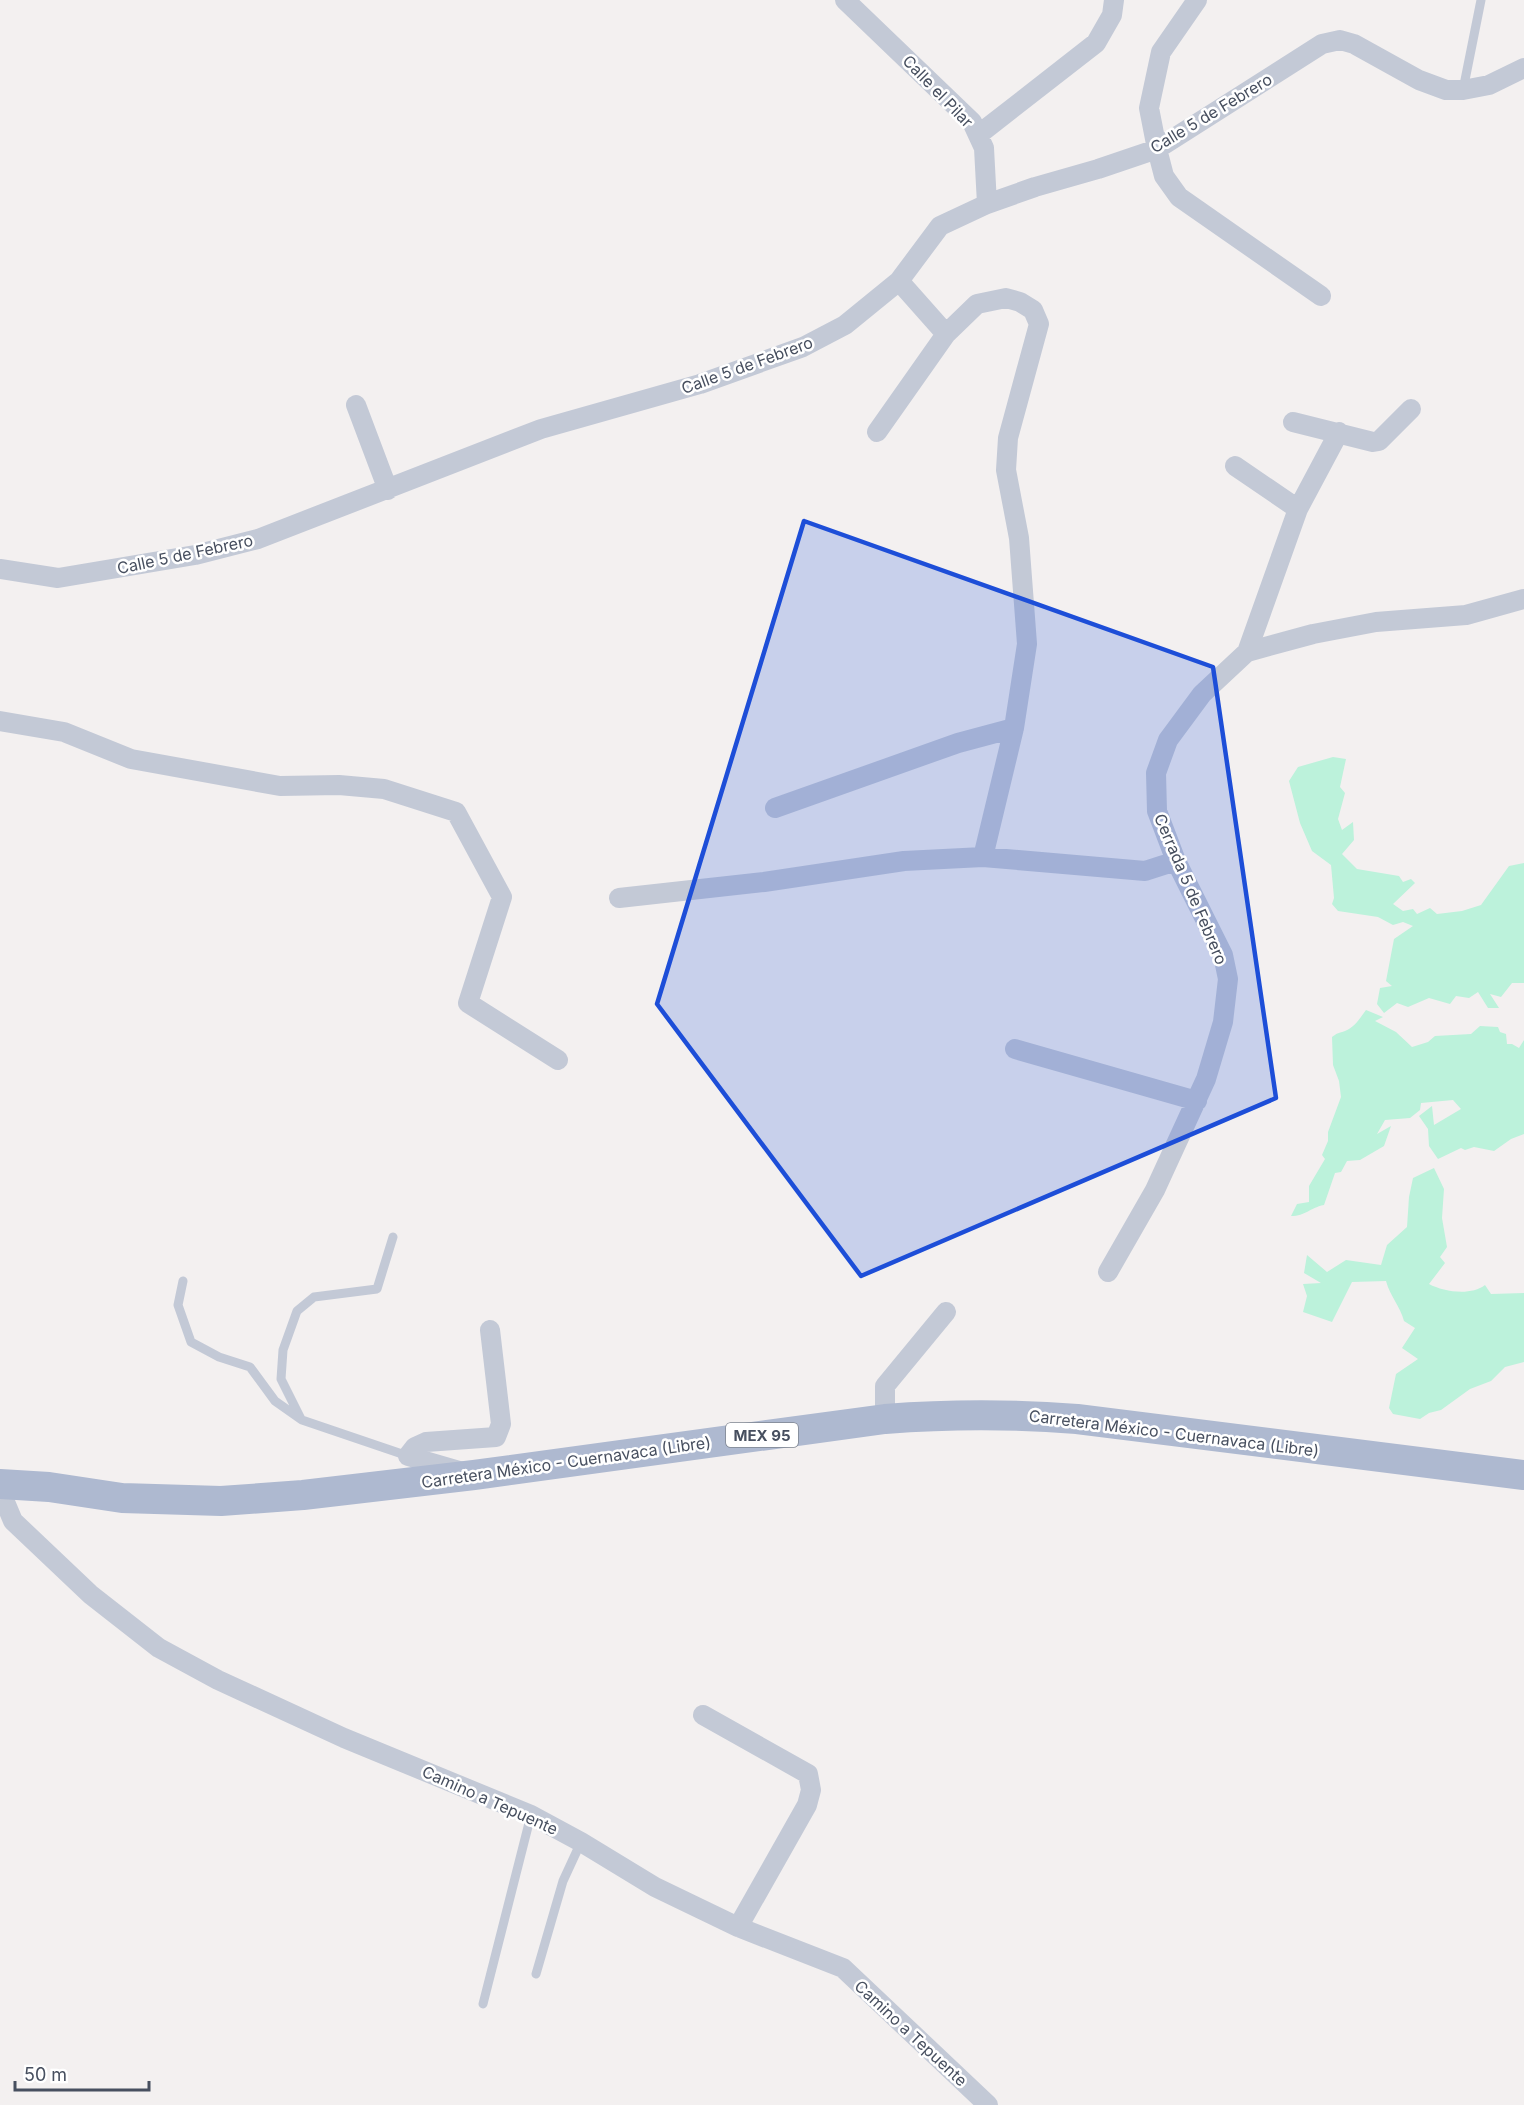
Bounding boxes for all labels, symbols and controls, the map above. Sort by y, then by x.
street label: Calle el Pilar [899,51,977,131]
street label: Calle 5 de Febrero [1146,69,1276,157]
street label: Calle 5 de Febrero [679,332,815,398]
street label: Calle 5 de Febrero [115,530,255,578]
street label: Cerrada 5 de Febrero [1150,811,1232,967]
street label: Carretera México - Cuernavaca (Libre) [1028,1405,1320,1461]
road number: MEX 95 [726,1423,798,1447]
street label: Carretera México - Cuernavaca (Libre) [420,1432,712,1492]
street label: Camino a Tepuente [419,1761,561,1839]
street label: Camino a Tepuente [851,1976,971,2090]
scale bar [15,2054,148,2092]
text: 50 m [24,2064,67,2085]

